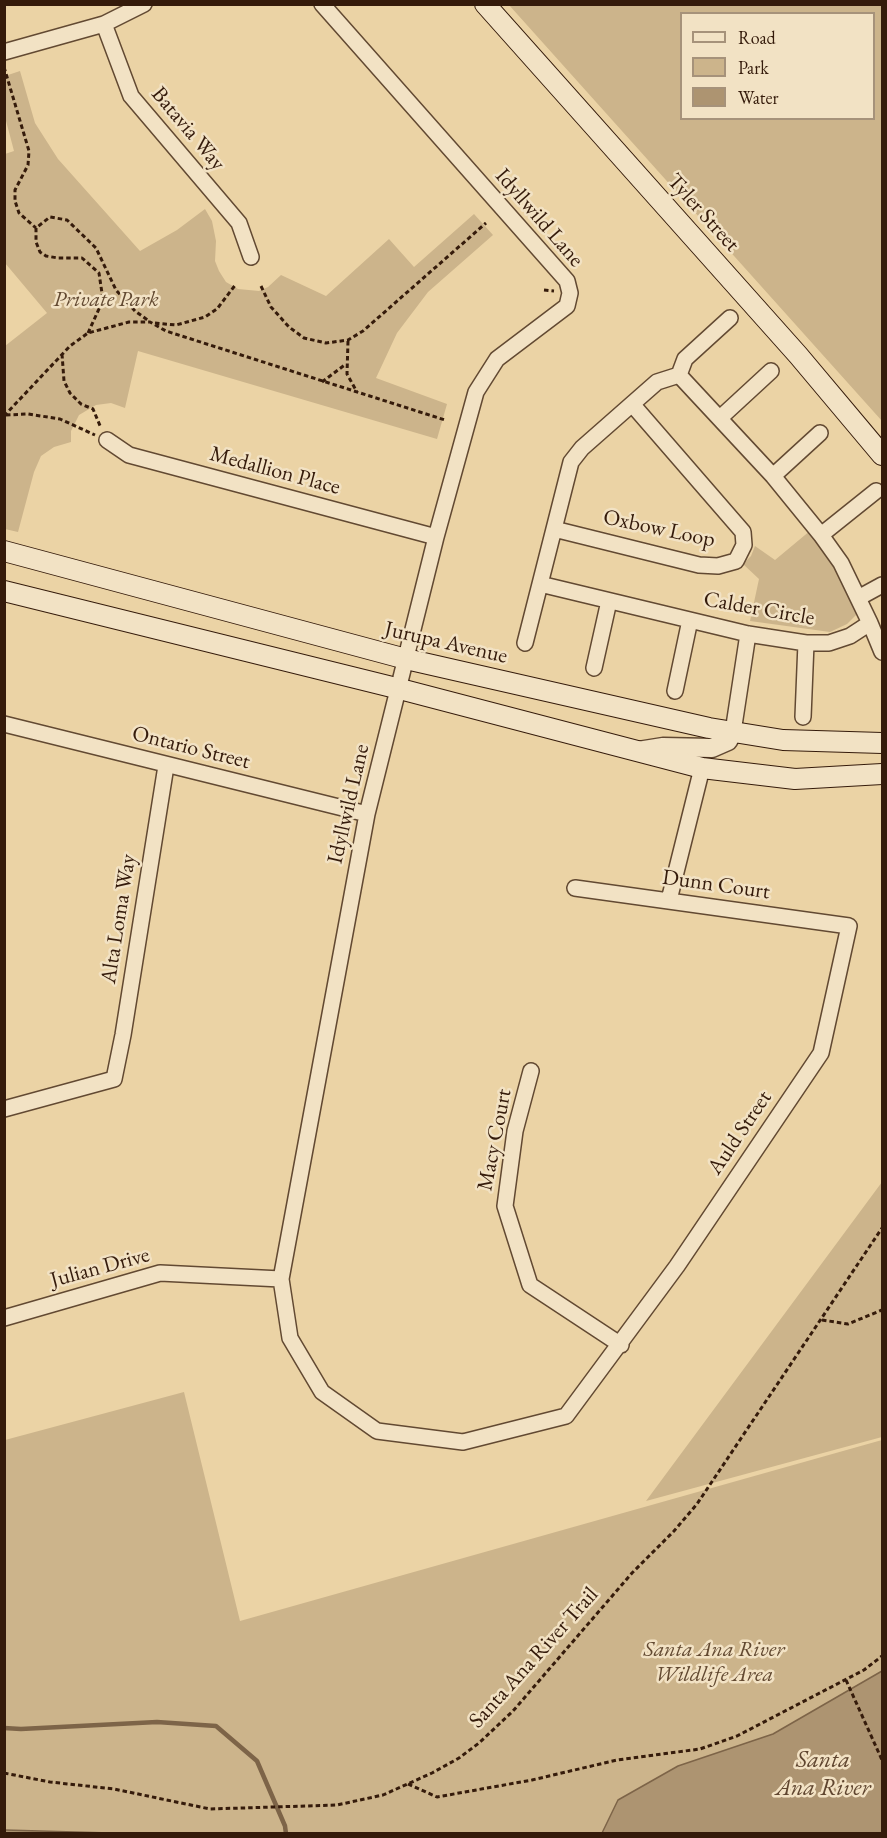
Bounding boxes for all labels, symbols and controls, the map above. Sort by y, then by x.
legend [680,12,875,120]
text: Road [738,26,776,49]
text: Park [738,56,769,79]
street label: Batavia Way [145,82,231,176]
text: Water [738,86,779,109]
street label: Idyllwild Lane [489,163,589,273]
street label: Tyler Street [661,168,745,258]
park label: Private Park [53,287,159,313]
street label: Medallion Place [207,441,343,501]
street label: Oxbow Loop [601,504,717,554]
street label: Calder Circle [701,586,817,632]
street label: Jurupa Avenue [382,616,510,670]
street label: Ontario Street [129,721,253,775]
street label: Idyllwild Lane [322,742,376,866]
street label: Alta Loma Way [96,852,142,986]
street label: Dunn Court [661,864,771,906]
street label: Auld Street [702,1086,778,1180]
street label: Macy Court [472,1087,518,1193]
street label: Julian Drive [48,1242,152,1294]
street label: Santa Ana River Trail [464,1582,604,1734]
park label: Santa Ana River Wildlife Area [643,1637,785,1688]
water label: Santa Ana River [775,1746,871,1802]

